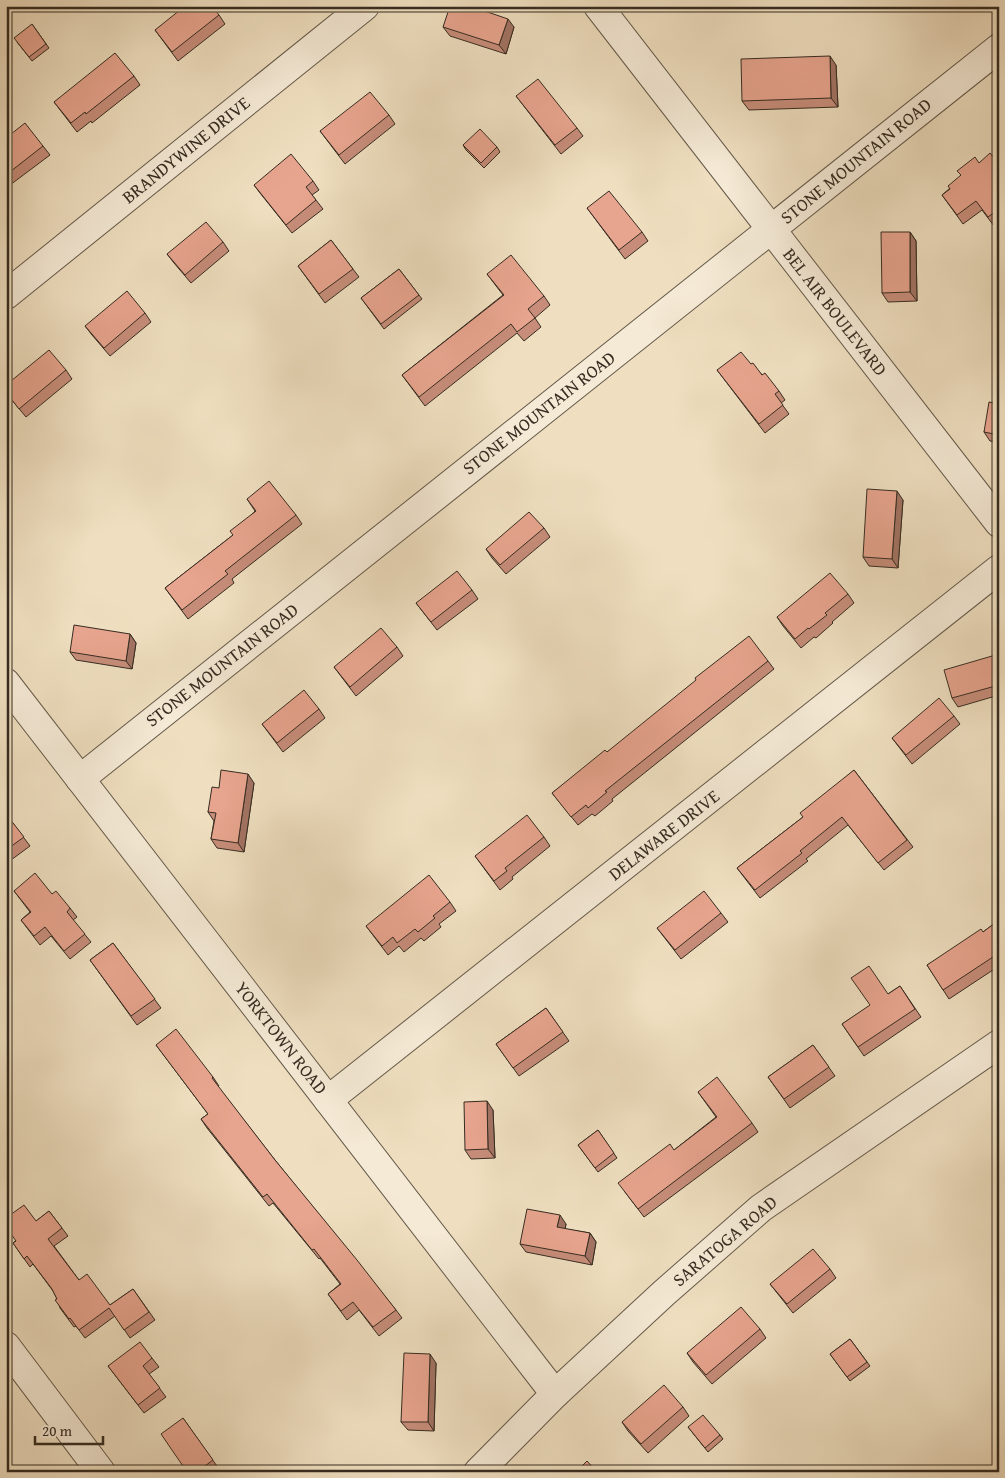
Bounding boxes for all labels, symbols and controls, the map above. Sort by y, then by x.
street label: BRANDYWINE DRIVE [116,89,256,210]
street label: STONE MOUNTAIN ROAD [774,91,937,230]
street label: BEL AIR BOULEVARD [777,242,894,381]
street label: STONE MOUNTAIN ROAD [456,344,621,481]
street label: STONE MOUNTAIN ROAD [139,596,304,733]
street label: DELAWARE DRIVE [602,783,725,887]
street label: YORKTOWN ROAD [229,976,334,1100]
street label: SARATOGA ROAD [666,1189,783,1292]
scale bar [35,1413,102,1445]
text: 20 m [42,1420,73,1441]

